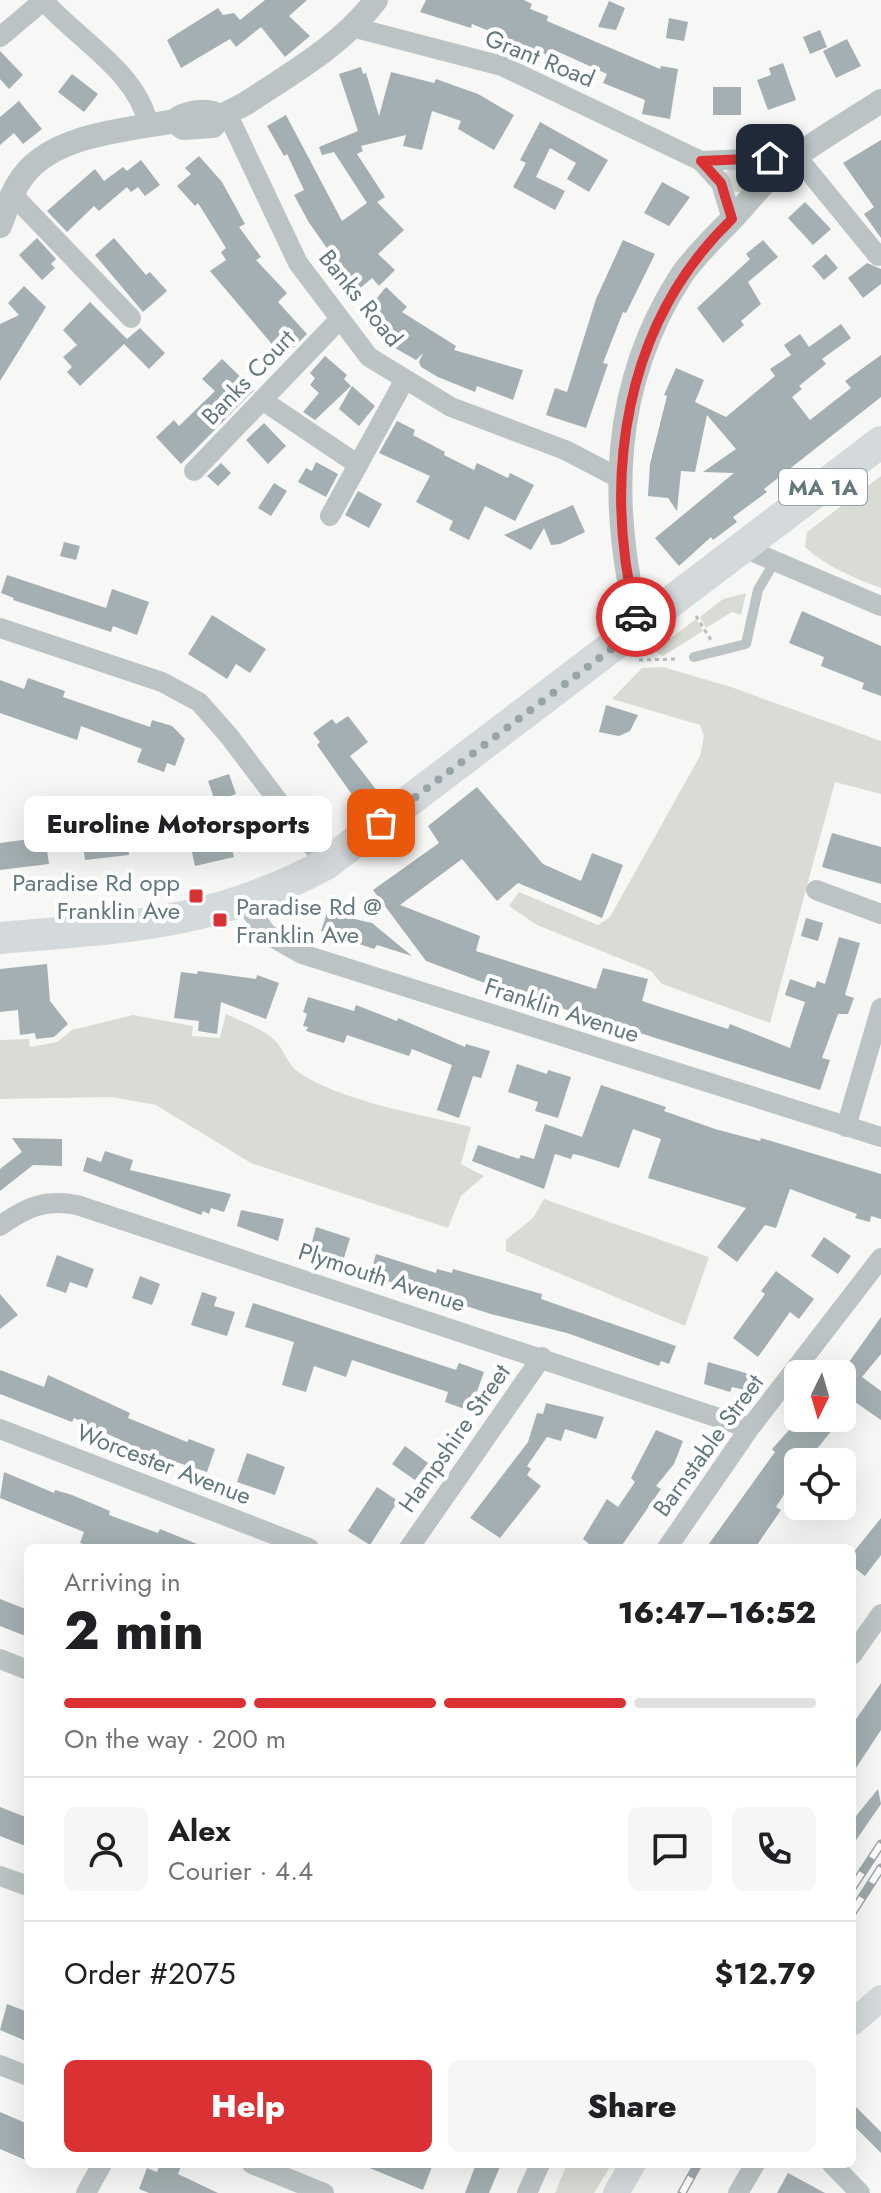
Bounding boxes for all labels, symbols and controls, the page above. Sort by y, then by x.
street label: Grant Road [480,20,600,96]
pin [736,124,804,192]
icon: home [748,136,792,180]
street label: Banks Road [311,242,411,354]
street label: Banks Court [193,321,303,433]
road number: MA 1A [779,469,867,505]
courier [596,577,676,657]
icon: car [614,595,658,639]
pin [347,789,415,857]
callout: Euroline Motorsports [25,795,333,851]
icon: bag [359,801,403,845]
text: Euroline Motorsports [47,805,309,843]
place label: Paradise Rd opp Franklin Ave [12,865,180,928]
marker: Paradise Rd opp Franklin Ave [187,887,205,905]
place label: Paradise Rd @ Franklin Ave [236,889,382,952]
marker: Paradise Rd @ Franklin Ave [211,911,229,929]
street label: Franklin Avenue [480,969,644,1051]
street label: Plymouth Avenue [294,1233,470,1321]
street label: Hampshire Street [390,1356,518,1519]
north arrow [784,1360,856,1432]
map controls [784,1360,856,1520]
street label: Barnstable Street [644,1366,772,1524]
street label: Worcester Avenue [72,1415,256,1513]
button: locate [784,1448,856,1520]
text: Arriving in [64,1563,181,1601]
text: 16:47–16:52 [618,1591,816,1634]
text: 2 min [64,1593,204,1669]
text: On the way · 200 m [64,1720,286,1758]
button: person [64,1807,148,1891]
button: chat [628,1807,712,1891]
button: phone [732,1807,816,1891]
text: Alex [168,1809,231,1852]
text: Courier · 4.4 [168,1852,313,1890]
text: Order #2075 [64,1952,236,1995]
text: $12.79 [715,1952,816,1995]
button: Help [64,2060,432,2152]
button: Share [448,2060,816,2152]

